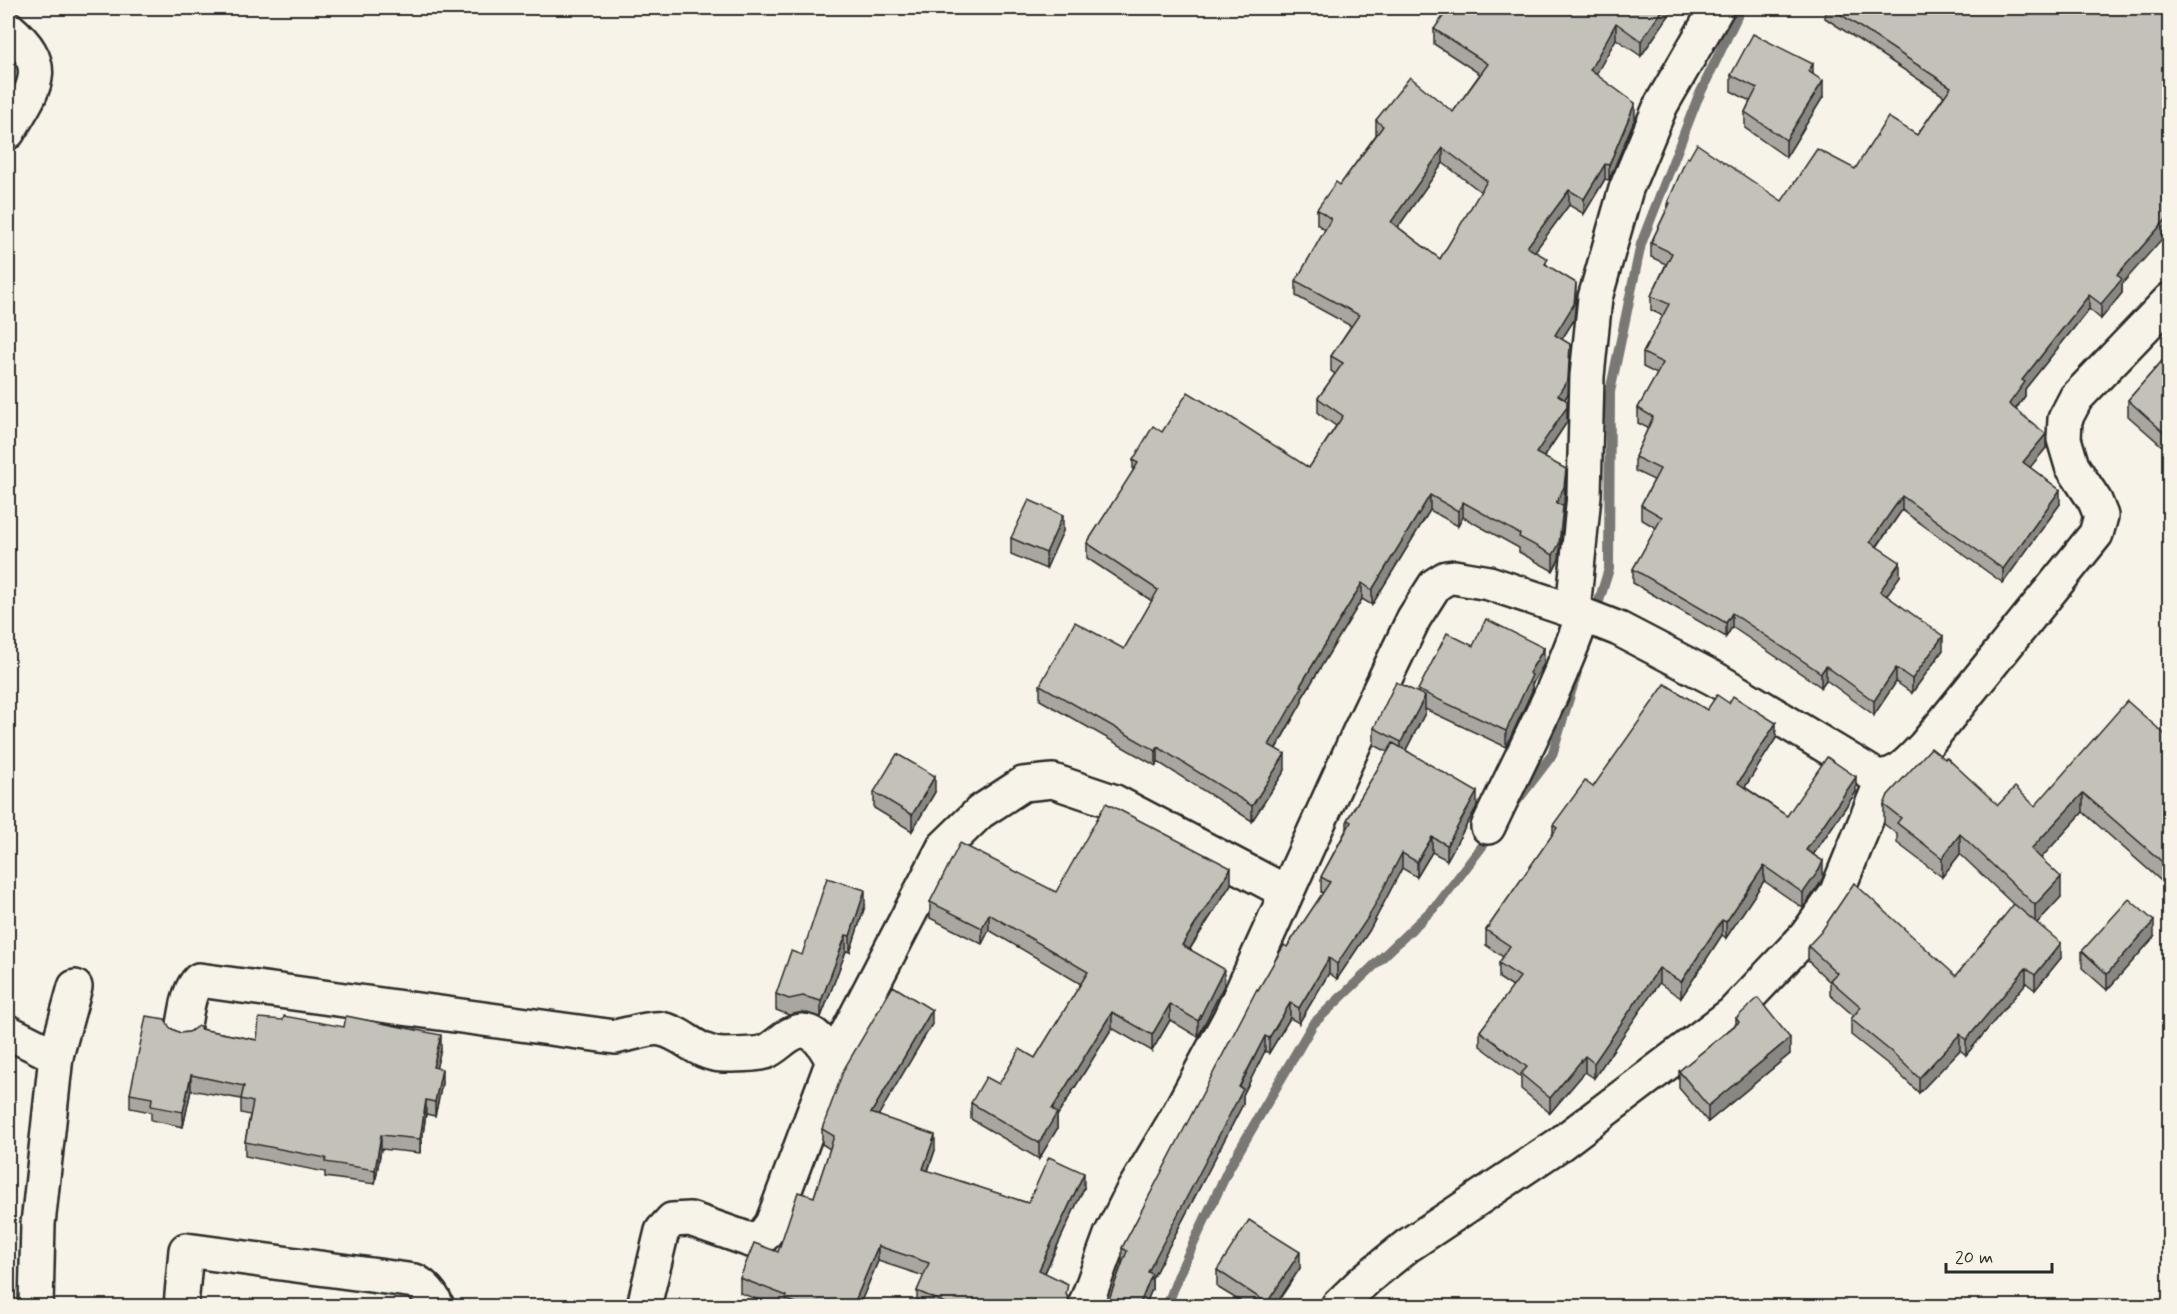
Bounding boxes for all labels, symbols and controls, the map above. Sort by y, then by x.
scale bar [1946,1236,2052,1274]
text: 20 m [1955,1246,1993,1270]

